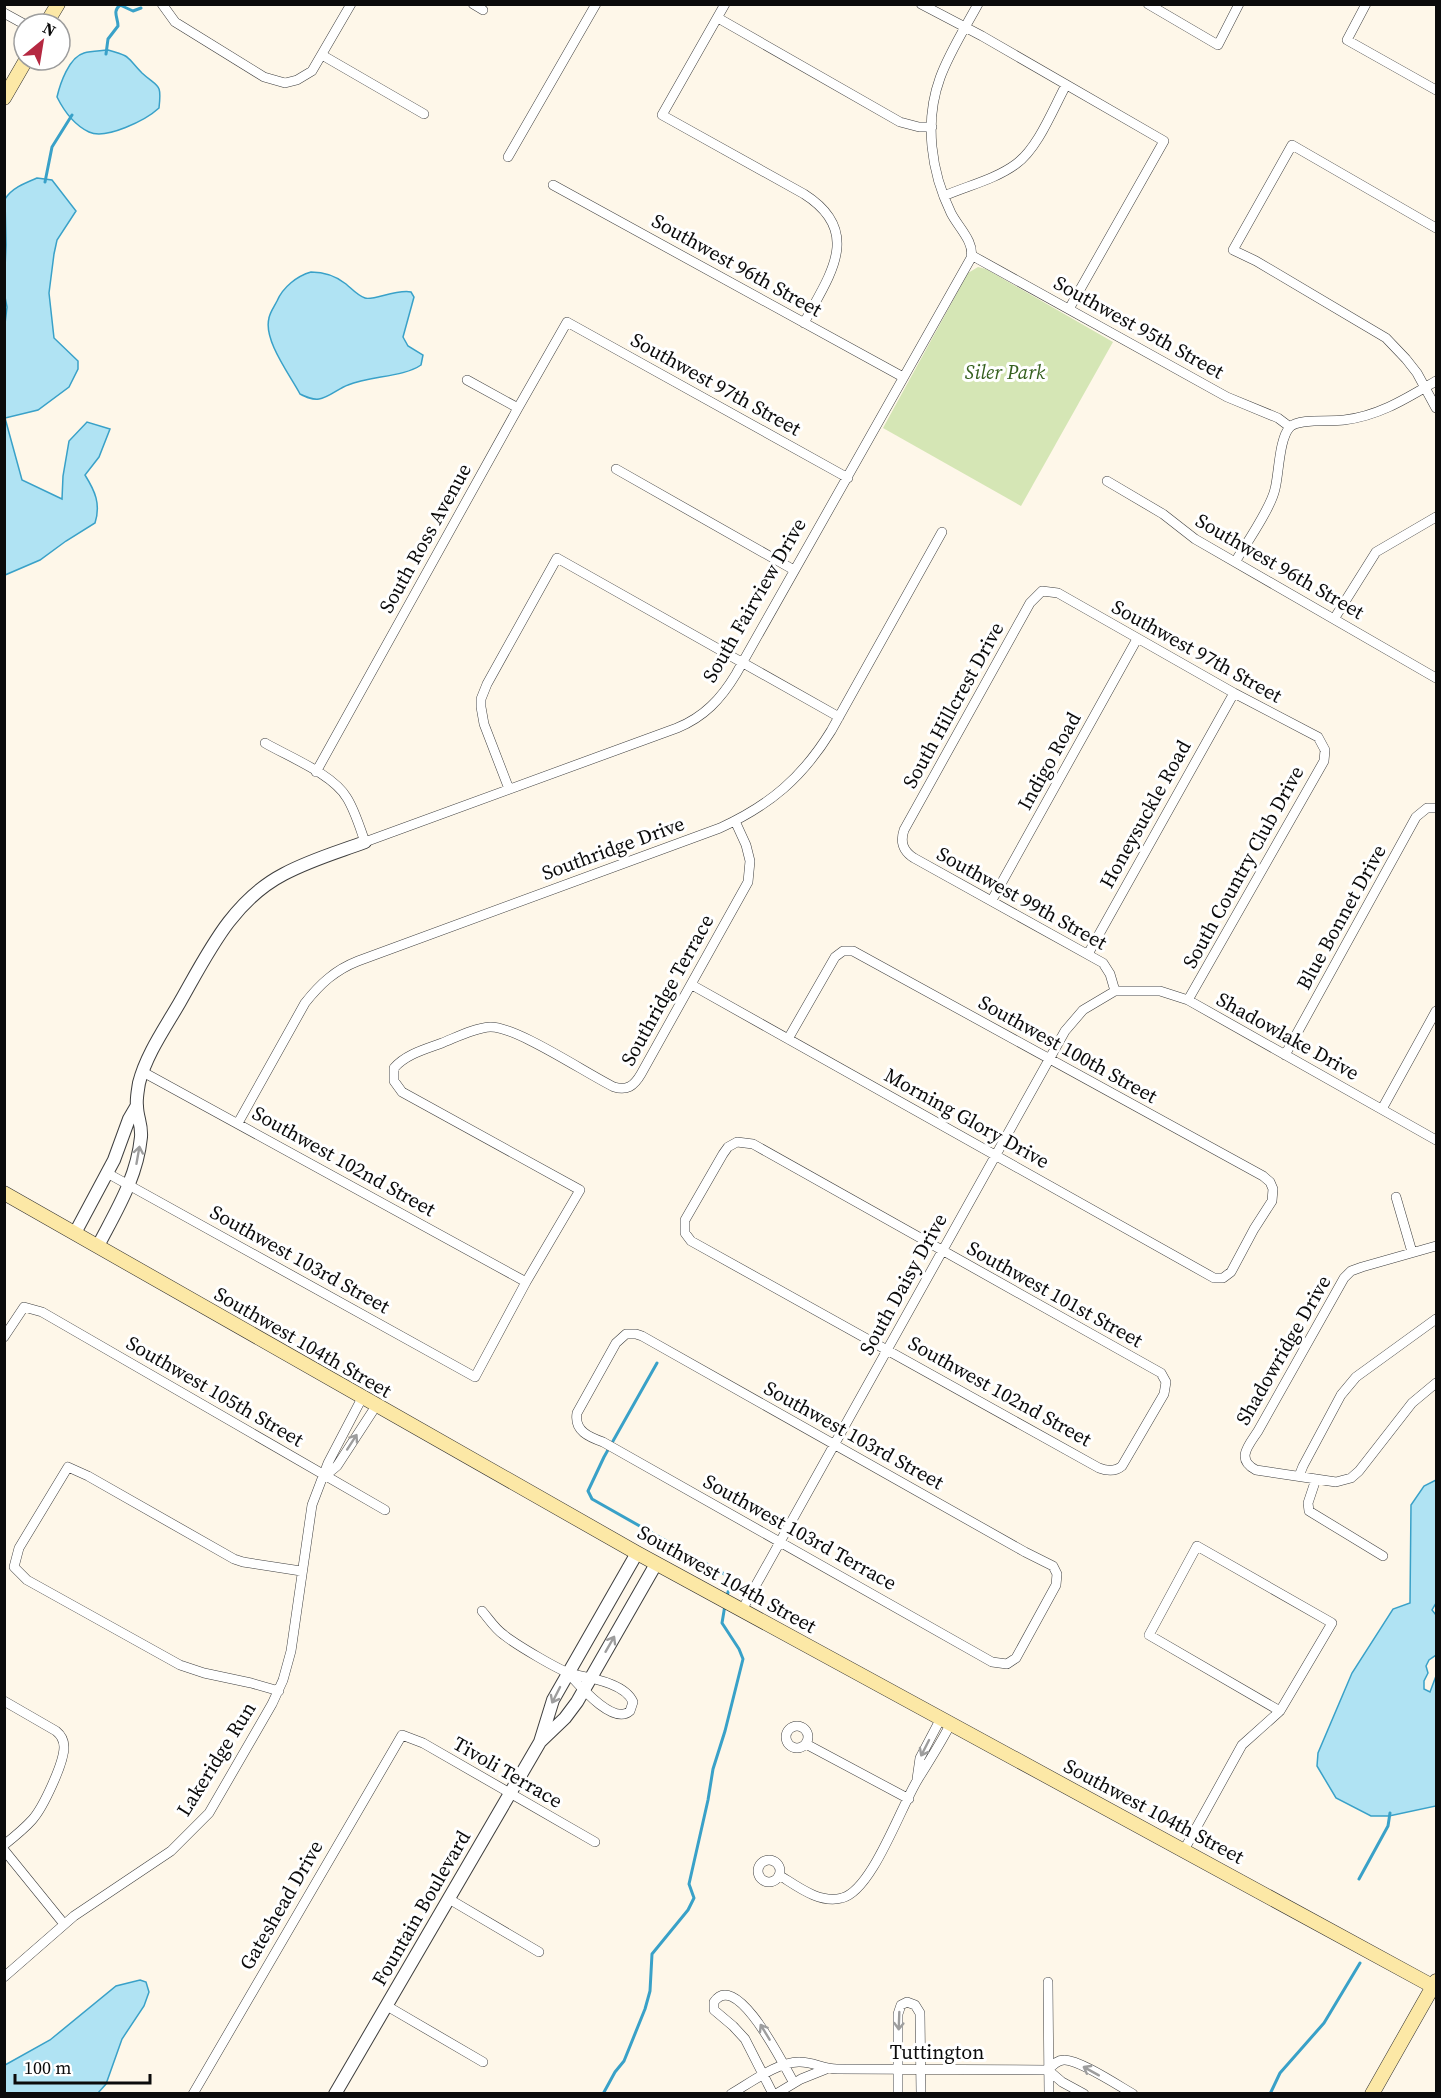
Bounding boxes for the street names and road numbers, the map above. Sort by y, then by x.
street label: Southwest 96th Street [647,207,827,324]
street label: Southwest 95th Street [1049,269,1229,386]
street label: Southwest 97th Street [626,326,806,443]
street label: South Ross Avenue [372,458,478,618]
street label: Southwest 96th Street [1191,506,1370,626]
street label: South Fairview Drive [695,513,813,687]
street label: Southwest 97th Street [1107,593,1287,710]
street label: South Hillcrest Drive [896,617,1010,793]
street label: Indigo Road [1011,706,1088,815]
street label: Honeysuckle Road [1093,734,1198,893]
street label: South Country Club Drive [1176,761,1310,973]
street label: Southridge Drive [538,809,688,887]
street label: Blue Bonnet Drive [1290,839,1392,995]
street label: Southwest 99th Street [932,840,1112,957]
street label: Southridge Terrace [614,909,720,1071]
street label: Shadowlake Drive [1212,985,1364,1087]
street label: Southwest 100th Street [974,988,1163,1110]
street label: Morning Glory Drive [879,1061,1055,1175]
street label: Southwest 102nd Street [247,1099,441,1223]
street label: Southwest 103rd Street [205,1198,395,1320]
street label: South Daisy Drive [852,1208,954,1360]
street label: Southwest 101st Street [962,1234,1148,1354]
street label: Shadowridge Drive [1229,1270,1337,1430]
street label: Southwest 104th Street [209,1280,397,1404]
street label: Southwest 105th Street [121,1329,309,1453]
street label: Southwest 102nd Street [903,1329,1097,1453]
street label: Southwest 103rd Street [759,1374,949,1496]
street label: Southwest 103rd Terrace [698,1467,902,1597]
street label: Southwest 104th Street [633,1518,822,1640]
street label: Lakeridge Run [170,1696,262,1822]
street label: Tivoli Terrace [448,1729,568,1815]
street label: Southwest 104th Street [1059,1752,1249,1871]
street label: Fountain Boulevard [365,1825,477,1991]
street label: Gateshead Drive [233,1835,329,1975]
street label: Tuttington [890,2038,984,2066]

